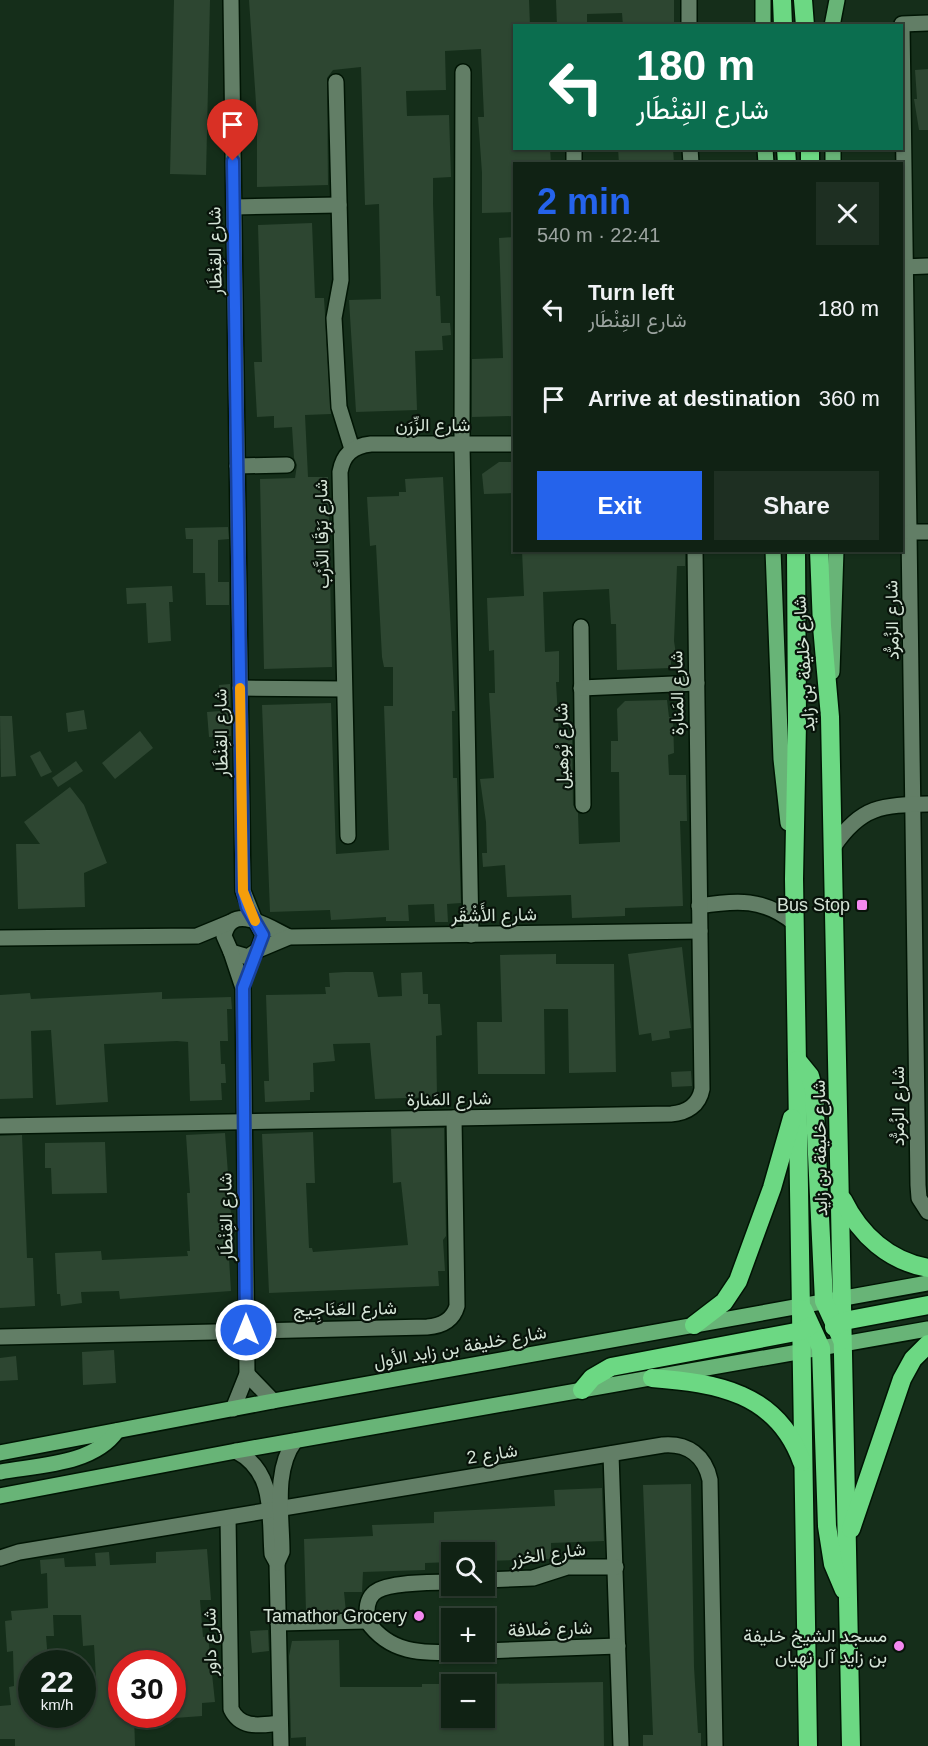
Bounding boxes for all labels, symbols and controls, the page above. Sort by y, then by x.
text: 180 m [636,42,755,89]
icon: left [537,48,615,126]
text: شارع القِنْطَار [636,95,769,125]
pin [207,99,258,161]
icon: arrive [216,108,249,141]
text: 2 min [537,181,631,222]
button: close [816,182,879,245]
street label: شارع القِنْطَار [204,206,228,296]
text: 540 m · 22:41 [537,224,660,246]
text: Turn left [588,280,674,305]
icon: left [537,293,570,326]
text: 180 m [818,296,879,321]
text: شارع القِنْطَار [588,309,686,331]
icon: arrive [537,383,570,416]
text: Arrive at destination [588,386,801,411]
text: 360 m [819,386,880,411]
street label: شارع الزِّرَن [395,415,471,437]
button: Exit [537,471,702,540]
button: Share [714,471,879,540]
street label: شارع بَرْقَا الدَّرْب [310,479,335,589]
street label: شارع الزُمرُّد [881,580,905,660]
street label: شارع خليفة بن زايد [789,595,821,733]
street label: شارع المَنارة [666,650,690,736]
street label: شارع القِنْطَار [210,688,234,778]
street label: شارع بُوهيل [551,703,575,789]
place label: Bus Stop [777,895,850,915]
marker: Bus Stop [855,898,869,912]
street label: شارع الأَشْقَر [450,901,537,928]
street label: شارع الزُمرُّد [888,1066,910,1146]
street label: شارع خليفة بن زايد [809,1080,833,1216]
street label: شارع المَنارة [406,1088,492,1112]
street label: شارع القِنْطَار [215,1172,239,1262]
position arrow [214,1298,278,1362]
street label: شارع العَنَاجِيج [293,1298,397,1324]
street label: شارع خليفة بن زايد الأول [372,1322,548,1374]
street label: شارع 2 [465,1440,519,1470]
street label: شارع الخزر [508,1539,587,1571]
map controls [441,1542,495,1728]
button: search [441,1542,495,1596]
place label: Tamathor Grocery [263,1606,407,1626]
street label: شارع داور [199,1608,223,1677]
button: + [441,1608,495,1662]
marker: Tamathor Grocery [412,1609,426,1623]
street label: شارع صْلافة [507,1618,593,1642]
place label: مسجد الشيخ خليفة بن زايد آل نهيان [743,1626,887,1668]
marker: مسجد الشيخ خليفة بن زايد آل نهيان [892,1639,906,1653]
speed limit sign: 30 [108,1650,186,1728]
text: 22 [40,1665,74,1698]
button: − [441,1674,495,1728]
text: km/h [41,1696,73,1713]

